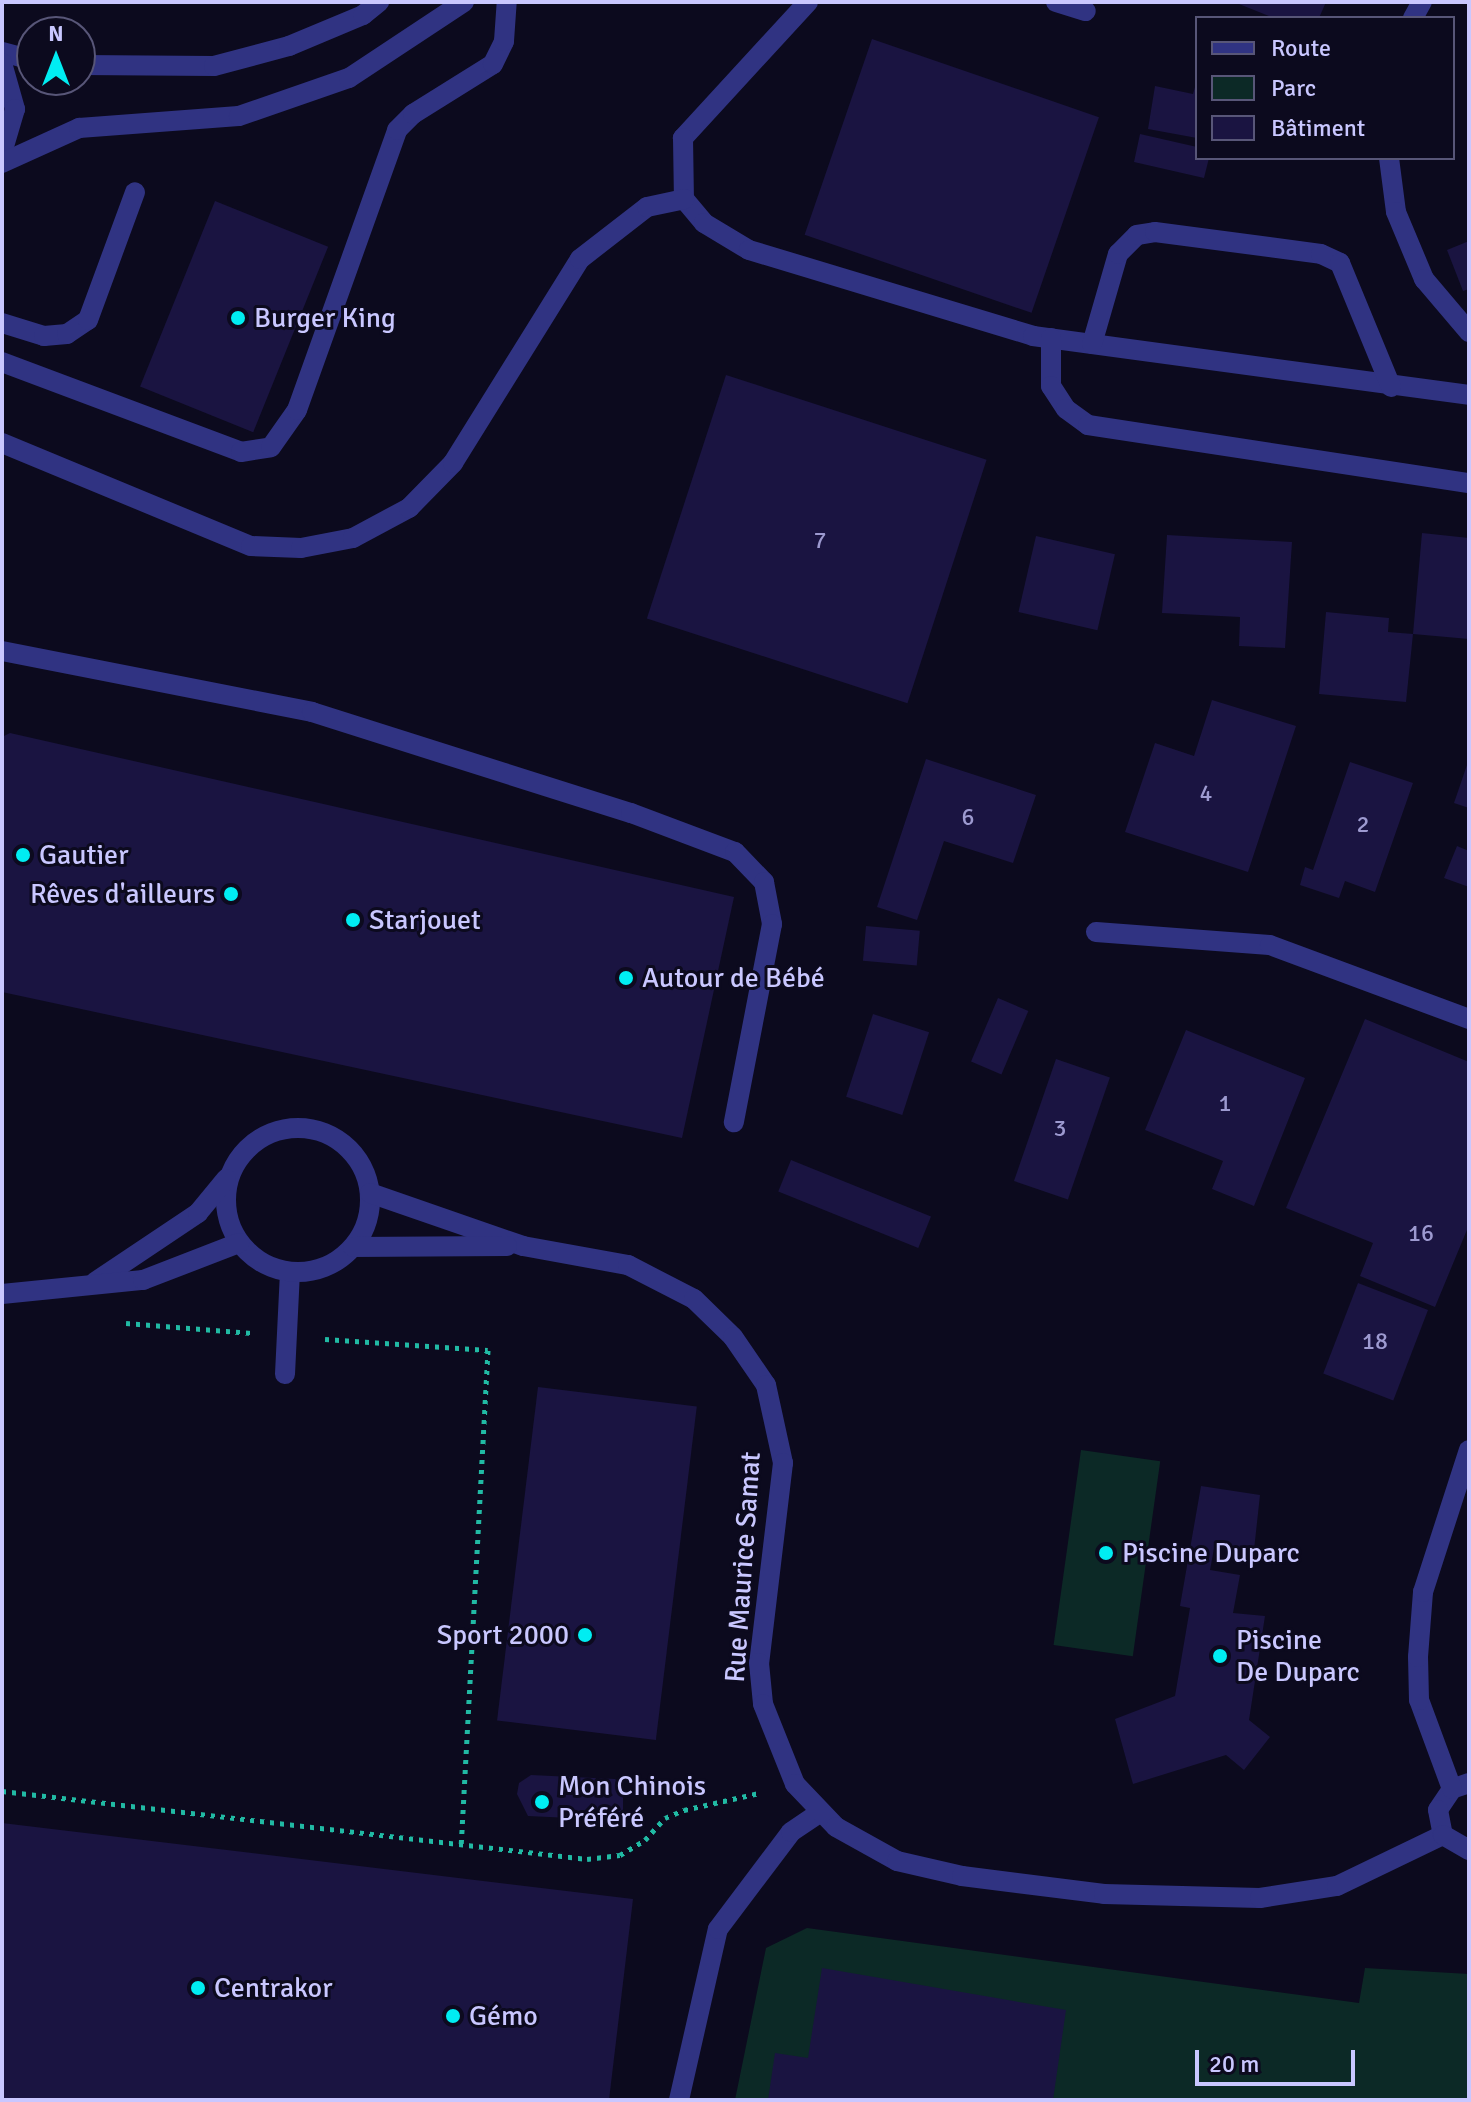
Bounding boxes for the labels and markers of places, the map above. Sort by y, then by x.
place label: Burger King [254,301,396,335]
marker: Burger King [229,309,247,327]
place label: Gautier [39,838,128,872]
marker: Gautier [14,846,32,864]
place label: Rêves d'ailleurs [30,877,215,911]
marker: Rêves d'ailleurs [222,885,240,903]
place label: Starjouet [369,903,481,937]
marker: Starjouet [344,911,362,929]
place label: Autour de Bébé [642,961,825,995]
marker: Autour de Bébé [617,969,635,987]
place label: Piscine Duparc [1122,1536,1300,1570]
marker: Piscine Duparc [1097,1544,1115,1562]
place label: Sport 2000 [437,1618,569,1652]
place label: Piscine De Duparc [1236,1623,1360,1689]
marker: Sport 2000 [576,1626,594,1644]
marker: Piscine De Duparc [1211,1647,1229,1665]
place label: Mon Chinois Préféré [558,1769,706,1835]
marker: Mon Chinois Préféré [533,1793,551,1811]
place label: Centrakor [214,1971,332,2005]
marker: Centrakor [189,1979,207,1997]
place label: Gémo [469,1999,538,2033]
marker: Gémo [444,2007,462,2025]

